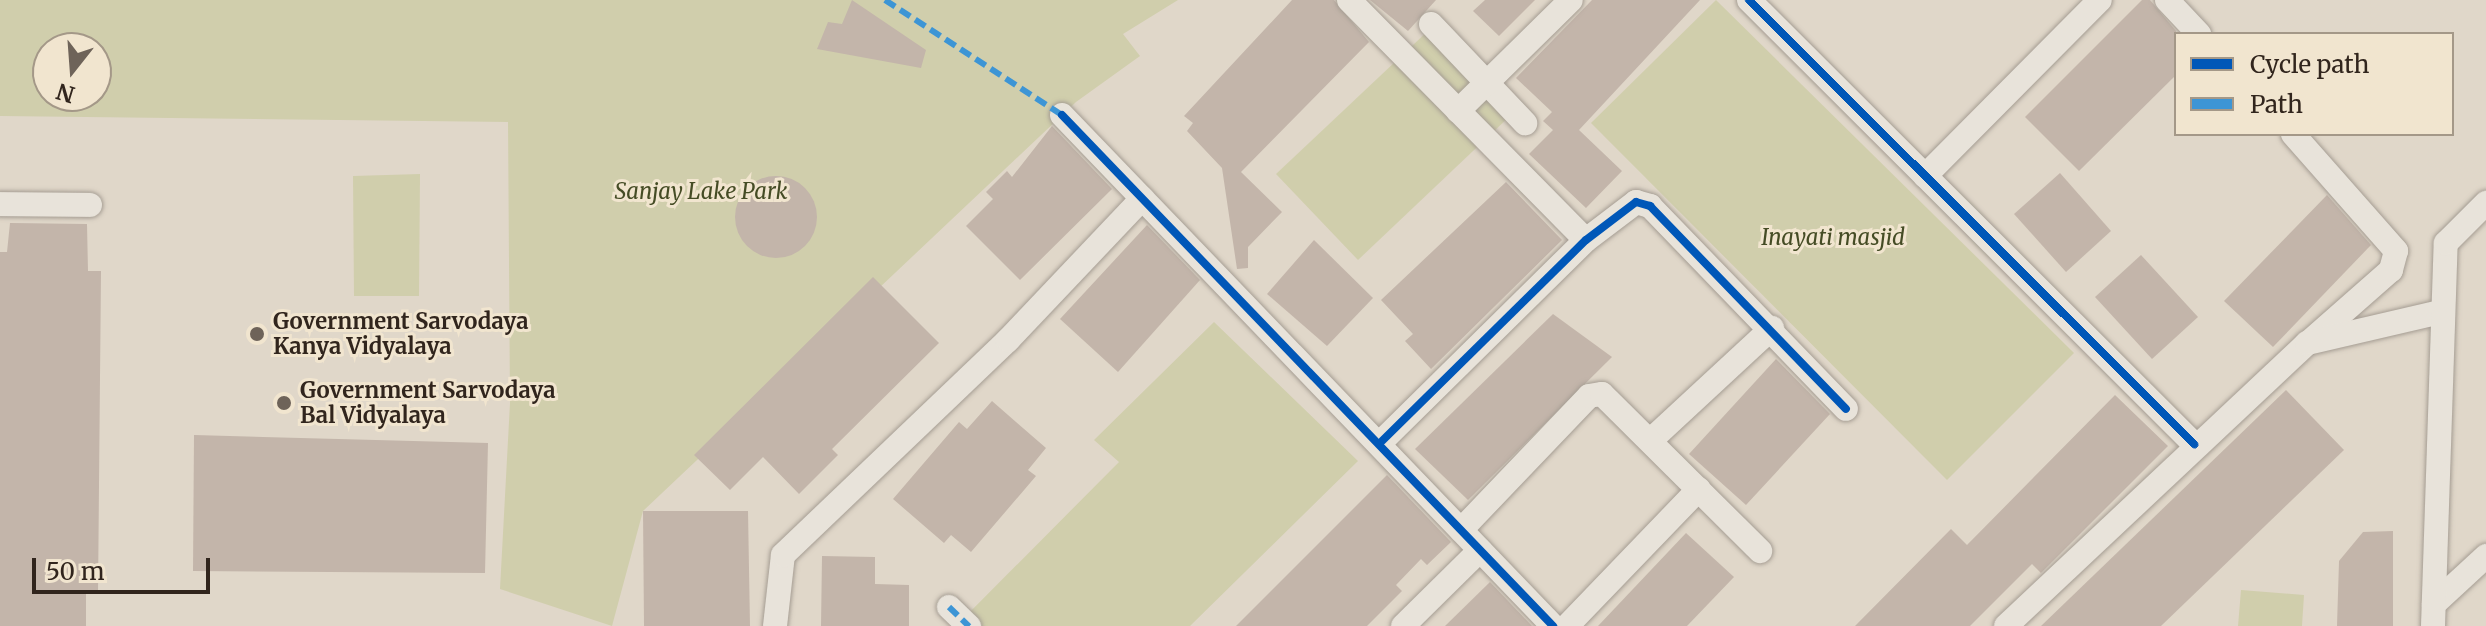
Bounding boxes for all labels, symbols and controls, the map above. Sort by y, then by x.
north arrow [32,32,112,112]
legend [2174,32,2454,136]
text: Cycle path [2250,49,2369,80]
text: N [53,77,78,109]
text: Path [2250,89,2303,120]
park label: Sanjay Lake Park [615,179,787,205]
park label: Inayati masjid [1761,225,1905,251]
place label: Government Sarvodaya Kanya Vidyalaya [273,308,529,360]
marker: Government Sarvodaya Kanya Vidyalaya [248,325,266,343]
place label: Government Sarvodaya Bal Vidyalaya [300,377,556,428]
marker: Government Sarvodaya Bal Vidyalaya [275,394,293,412]
scale bar [36,542,214,592]
text: 50 m [46,556,105,587]

